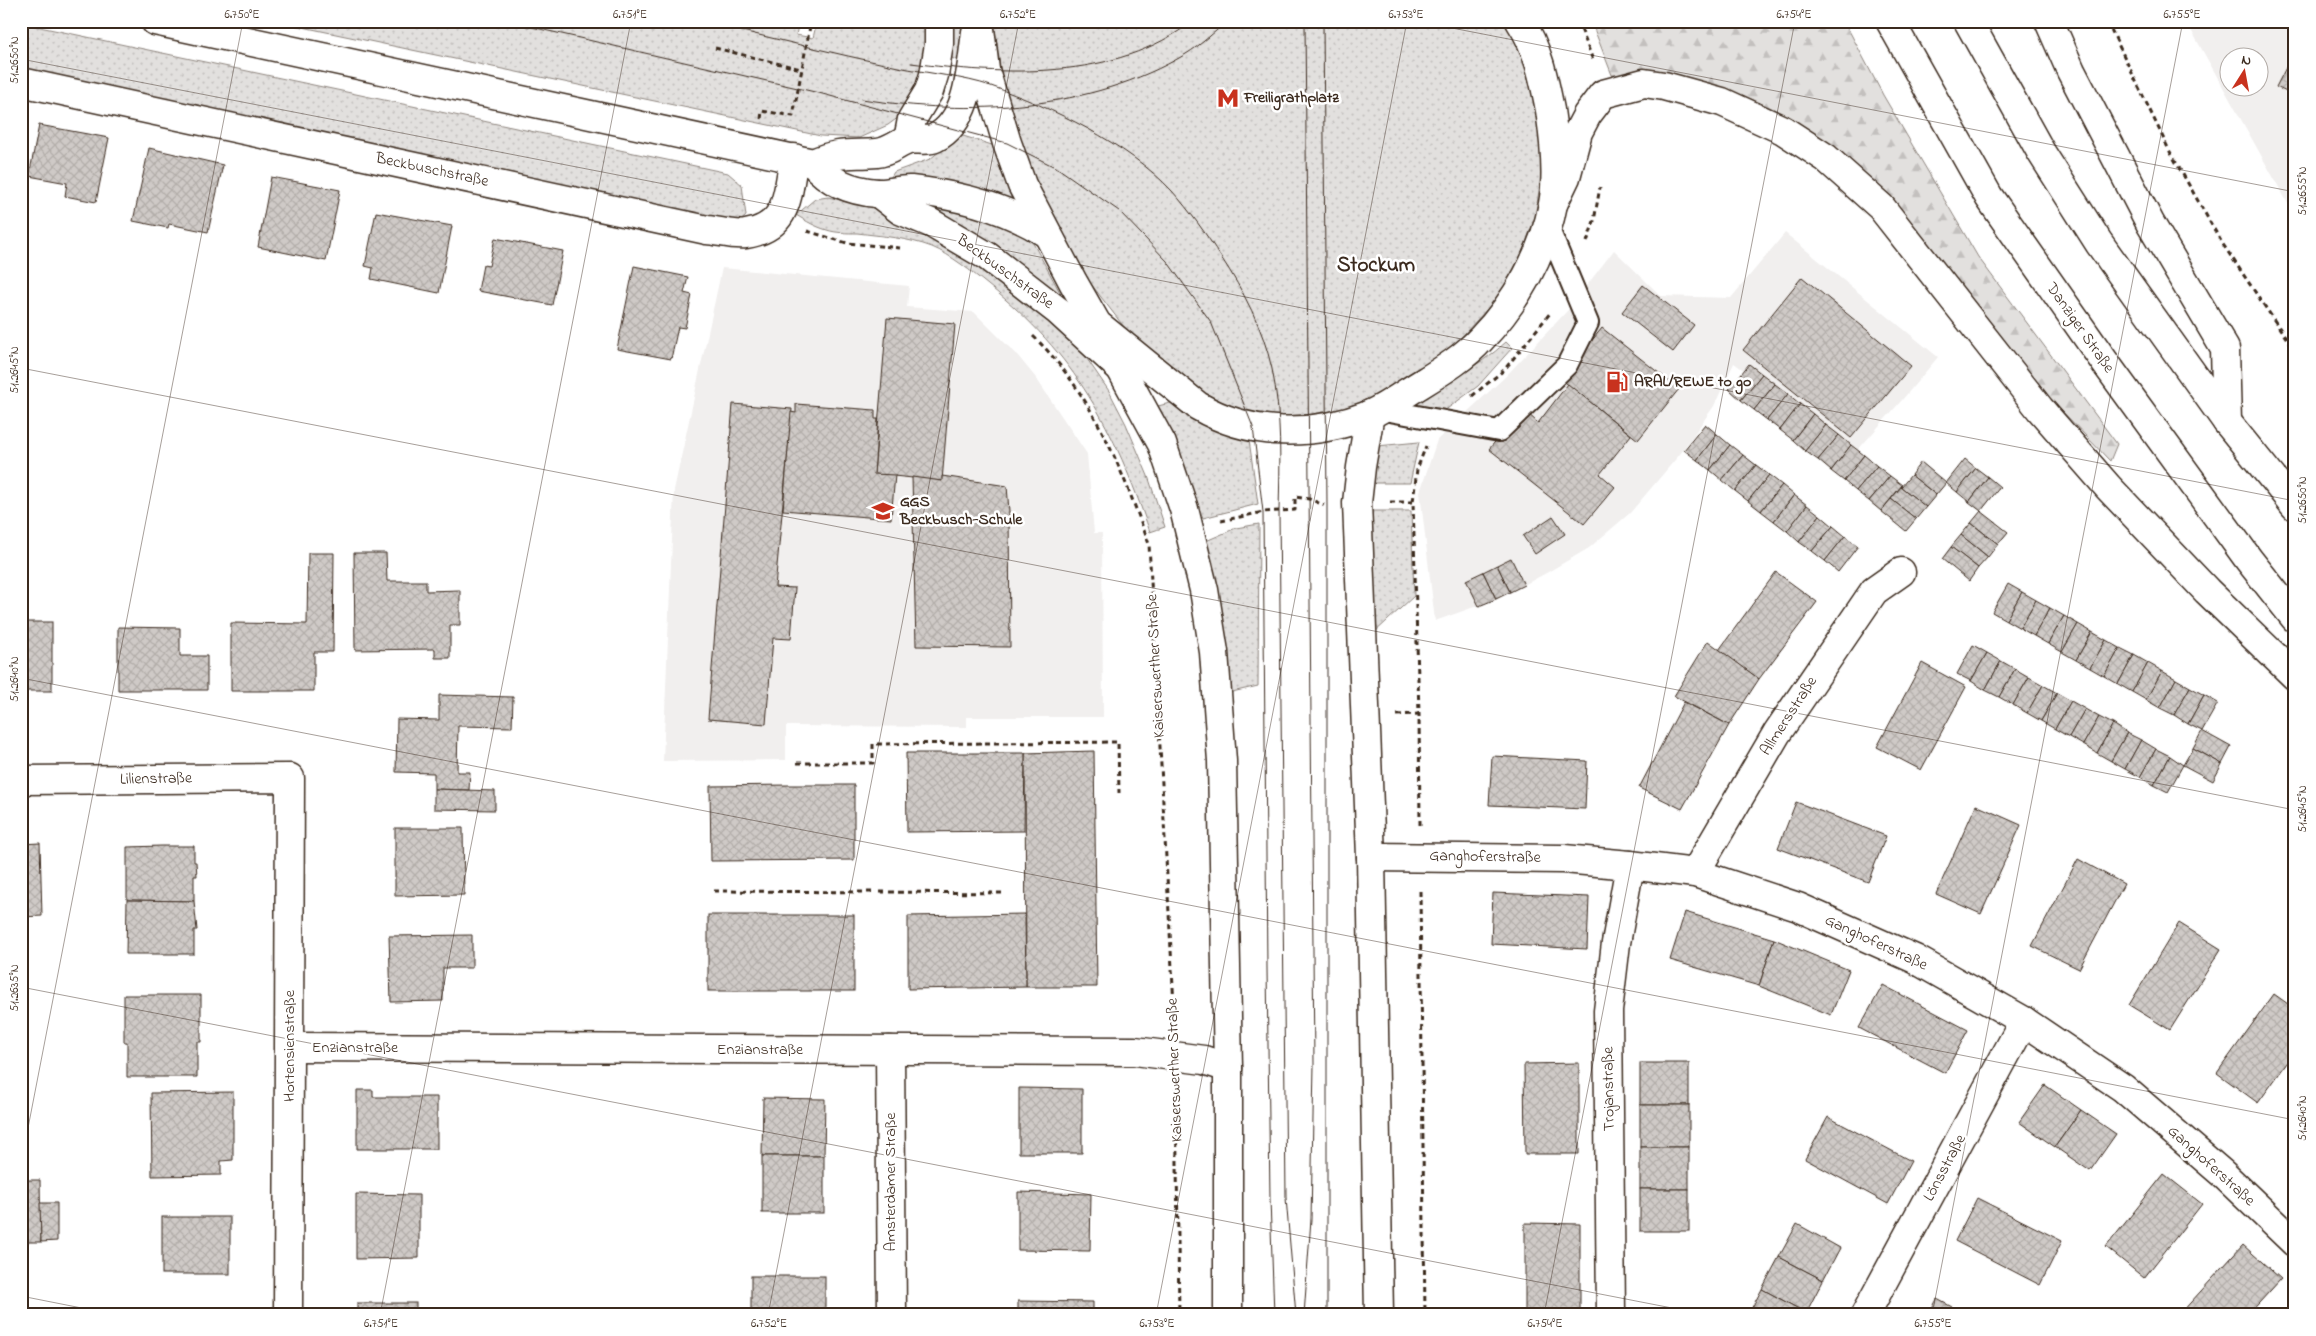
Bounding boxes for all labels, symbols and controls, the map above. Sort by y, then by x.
text: 6.750°E [224,6,260,24]
text: 6.751°E [613,6,647,24]
text: 6.752°E [1000,6,1036,24]
text: 6.753°E [1389,6,1423,24]
text: 6.754°E [1777,6,1811,24]
text: 6.755°E [2164,6,2200,24]
text: 51.2650°N [6,36,24,84]
north arrow [2218,48,2268,98]
text: N [2240,50,2253,72]
metro station icon: Freiligrathplatz [1215,85,1241,111]
place label: Freiligrathplatz [1243,86,1340,111]
street label: Beckbuschstraße [372,146,492,194]
text: 51.2655°N [2294,166,2312,216]
street label: Beckbuschstraße [951,228,1059,316]
district label: Stockum [1337,251,1415,281]
street label: Danziger Straße [2039,277,2121,379]
text: 51.2645°N [6,346,24,394]
fuel station icon: ARAL/REWE to go [1604,369,1630,395]
place label: ARAL/REWE to go [1634,370,1751,395]
text: 51.2650°N [2294,476,2312,524]
place label: GGS Beckbusch-Schule [899,490,1023,532]
school or university icon: GGS Beckbusch-Schule [870,498,896,524]
street label: Kaiserswerther Straße [1140,593,1172,739]
text: 51.2640°N [6,656,24,702]
street label: Allmersstraße [1754,671,1824,761]
street label: Lilienstraße [120,766,193,792]
text: 51.2645°N [2294,785,2312,833]
street label: Ganghoferstraße [1429,844,1542,870]
street label: Ganghoferstraße [1821,909,1932,978]
text: 51.2635°N [6,964,24,1012]
street label: Hortensienstraße [278,989,302,1102]
street label: Kaiserswerther Straße [1160,997,1190,1142]
street label: Enzianstraße [312,1036,399,1060]
street label: Enzianstraße [717,1038,804,1062]
street label: Trojanstraße [1596,1046,1622,1131]
text: 51.2640°N [2294,1095,2312,1141]
street label: Amsterdamer Straße [879,1112,903,1251]
street label: Ganghoferstraße [2162,1120,2261,1213]
street label: Lönsstraße [1917,1129,1973,1206]
text: 6.751°E [364,1315,398,1333]
text: 6.752°E [751,1315,787,1333]
text: 6.753°E [1140,1315,1174,1333]
text: 6.754°E [1528,1315,1562,1333]
text: 6.755°E [1915,1315,1951,1333]

